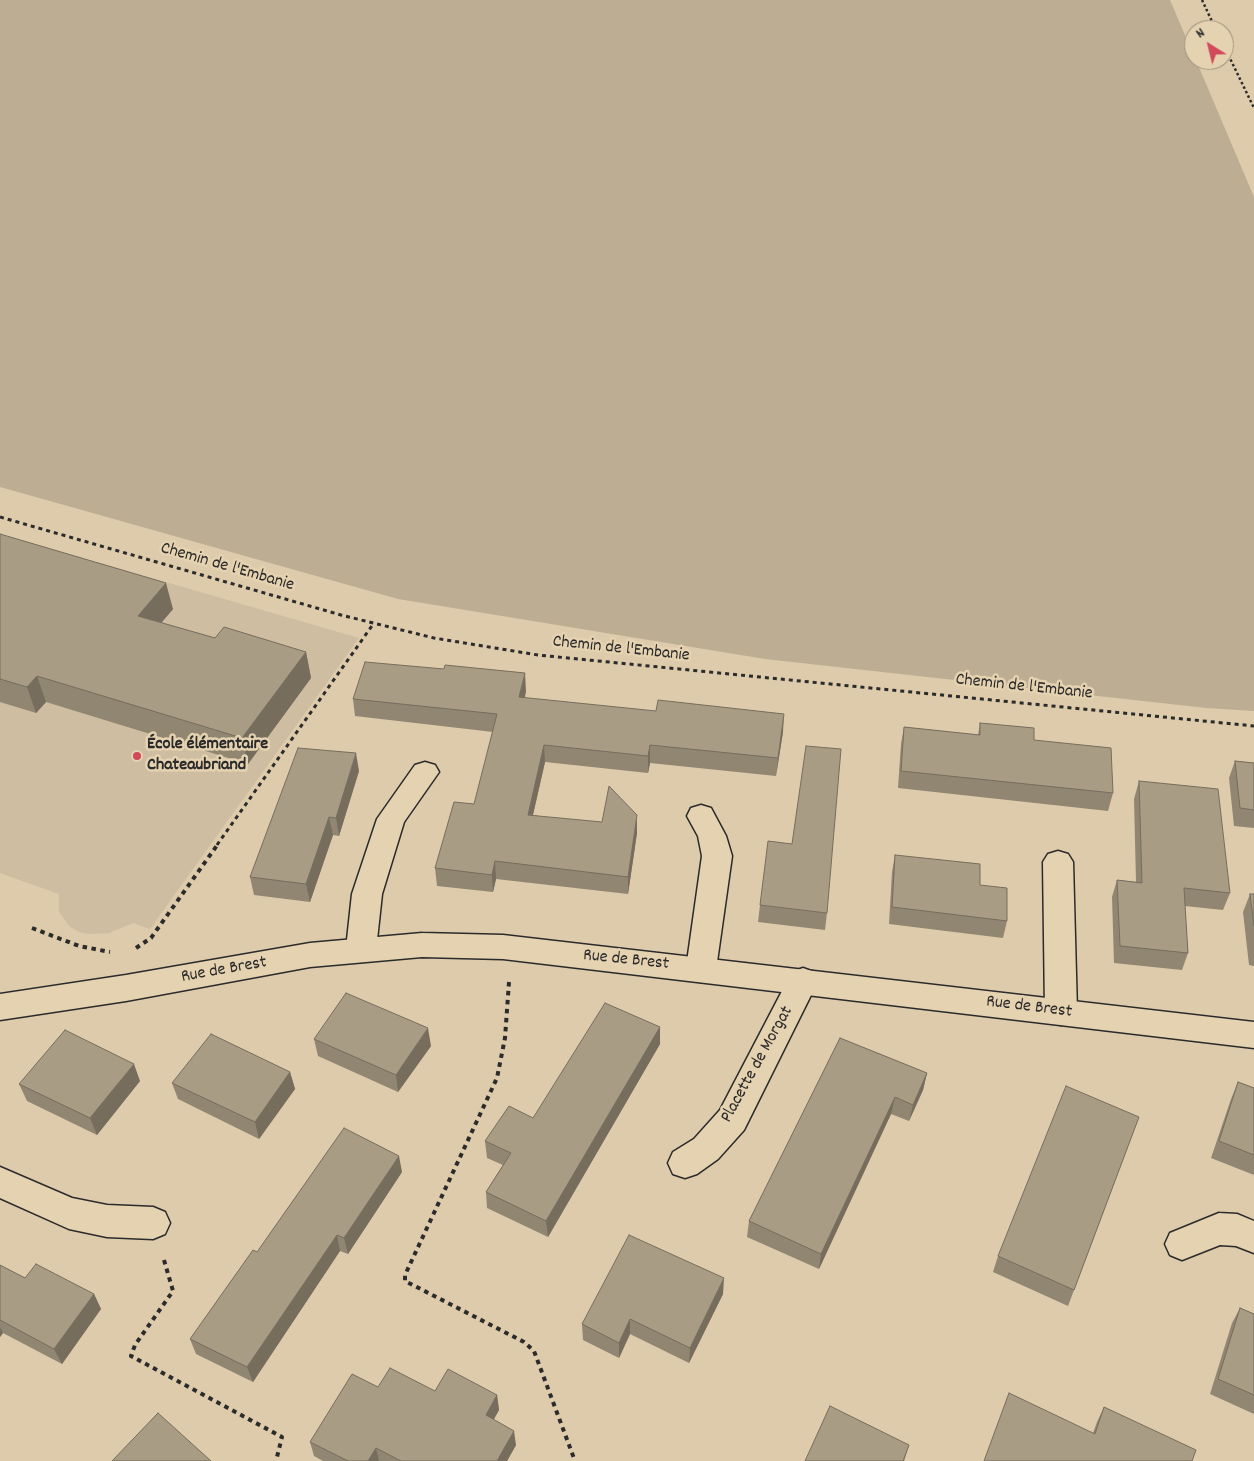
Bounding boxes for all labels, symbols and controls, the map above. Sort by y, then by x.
north arrow [1184,20,1234,70]
text: N [1192,24,1209,44]
street label: Chemin de l'Embanie [158,539,296,597]
street label: Chemin de l'Embanie [551,632,691,668]
street label: Chemin de l'Embanie [954,670,1094,706]
place label: École élémentaire Chateaubriand [147,735,268,778]
marker: École élémentaire Chateaubriand [131,750,143,762]
street label: Rue de Brest [582,946,670,976]
street label: Rue de Brest [180,953,268,989]
street label: Rue de Brest [985,992,1073,1024]
street label: Placette de Morgat [717,1003,799,1127]

